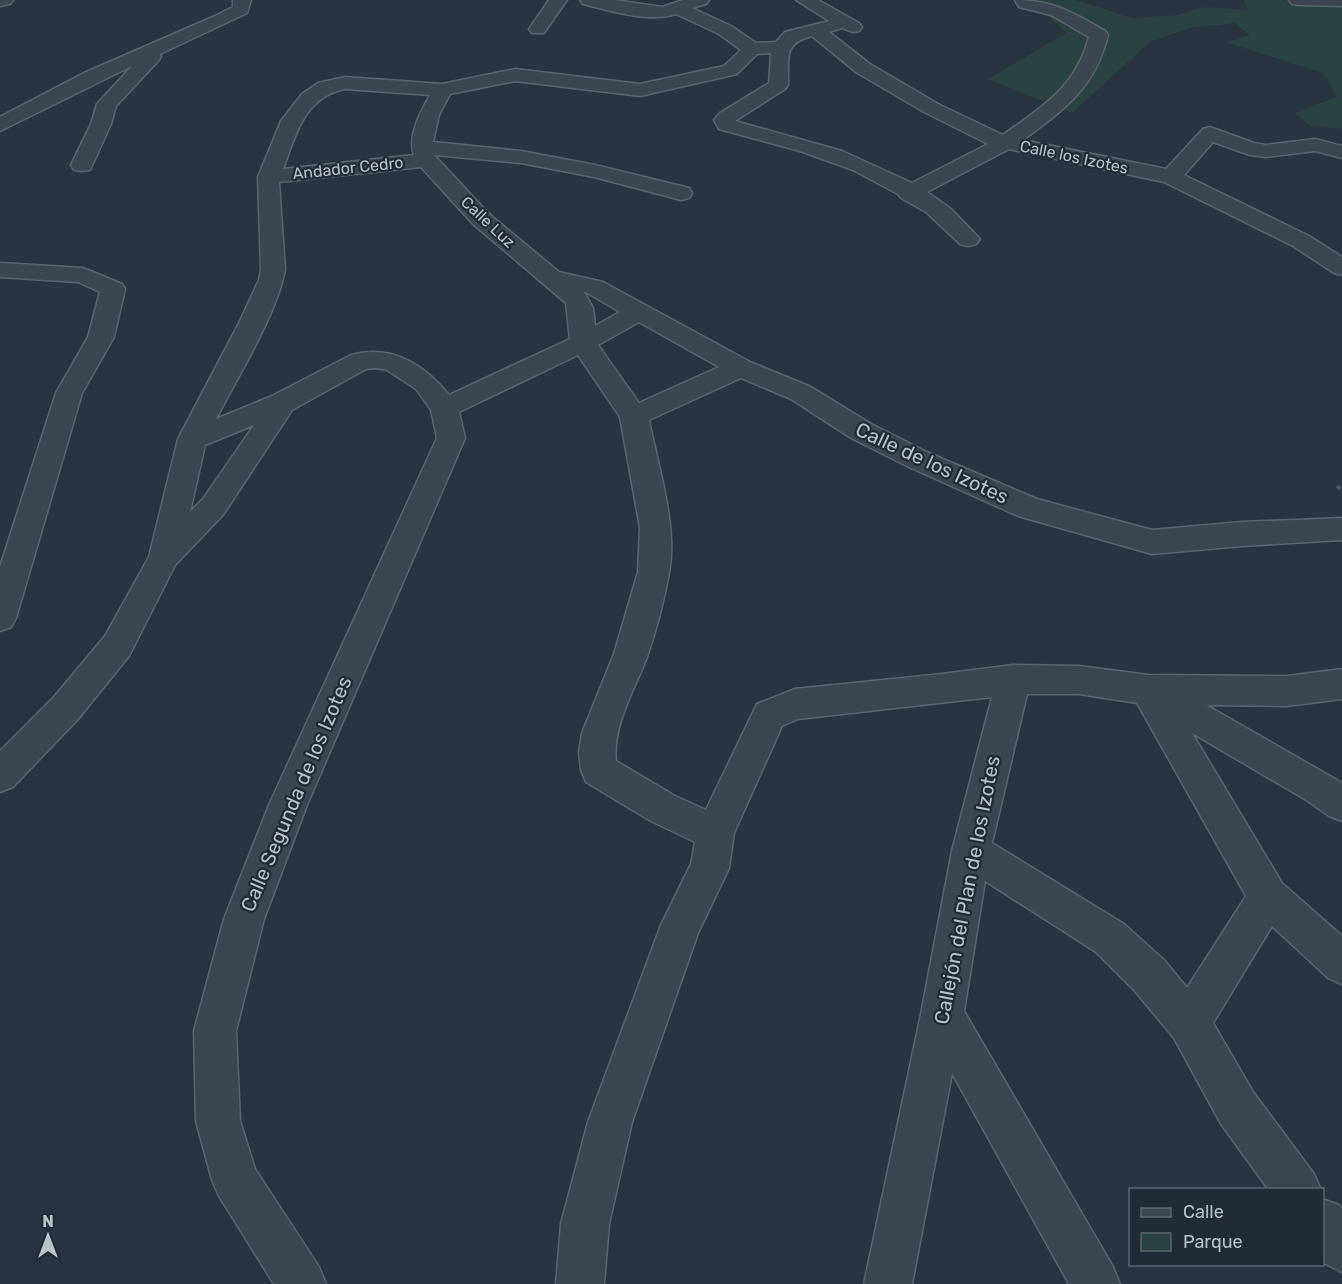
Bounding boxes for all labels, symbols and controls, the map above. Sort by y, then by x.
street label: Calle los Izotes [1018,136,1130,178]
street label: Andador Cedro [292,153,404,183]
street label: Calle Luz [457,192,519,252]
street label: Calle de los Izotes [852,417,1012,509]
street label: Calle Segunda de los Izotes [235,673,357,915]
street label: Callejón del Plan de los Izotes [929,754,1005,1026]
legend [1129,1188,1324,1266]
text: Calle [1183,1201,1224,1223]
north arrow [18,1206,78,1266]
text: N [42,1212,54,1231]
text: Parque [1183,1231,1243,1253]

